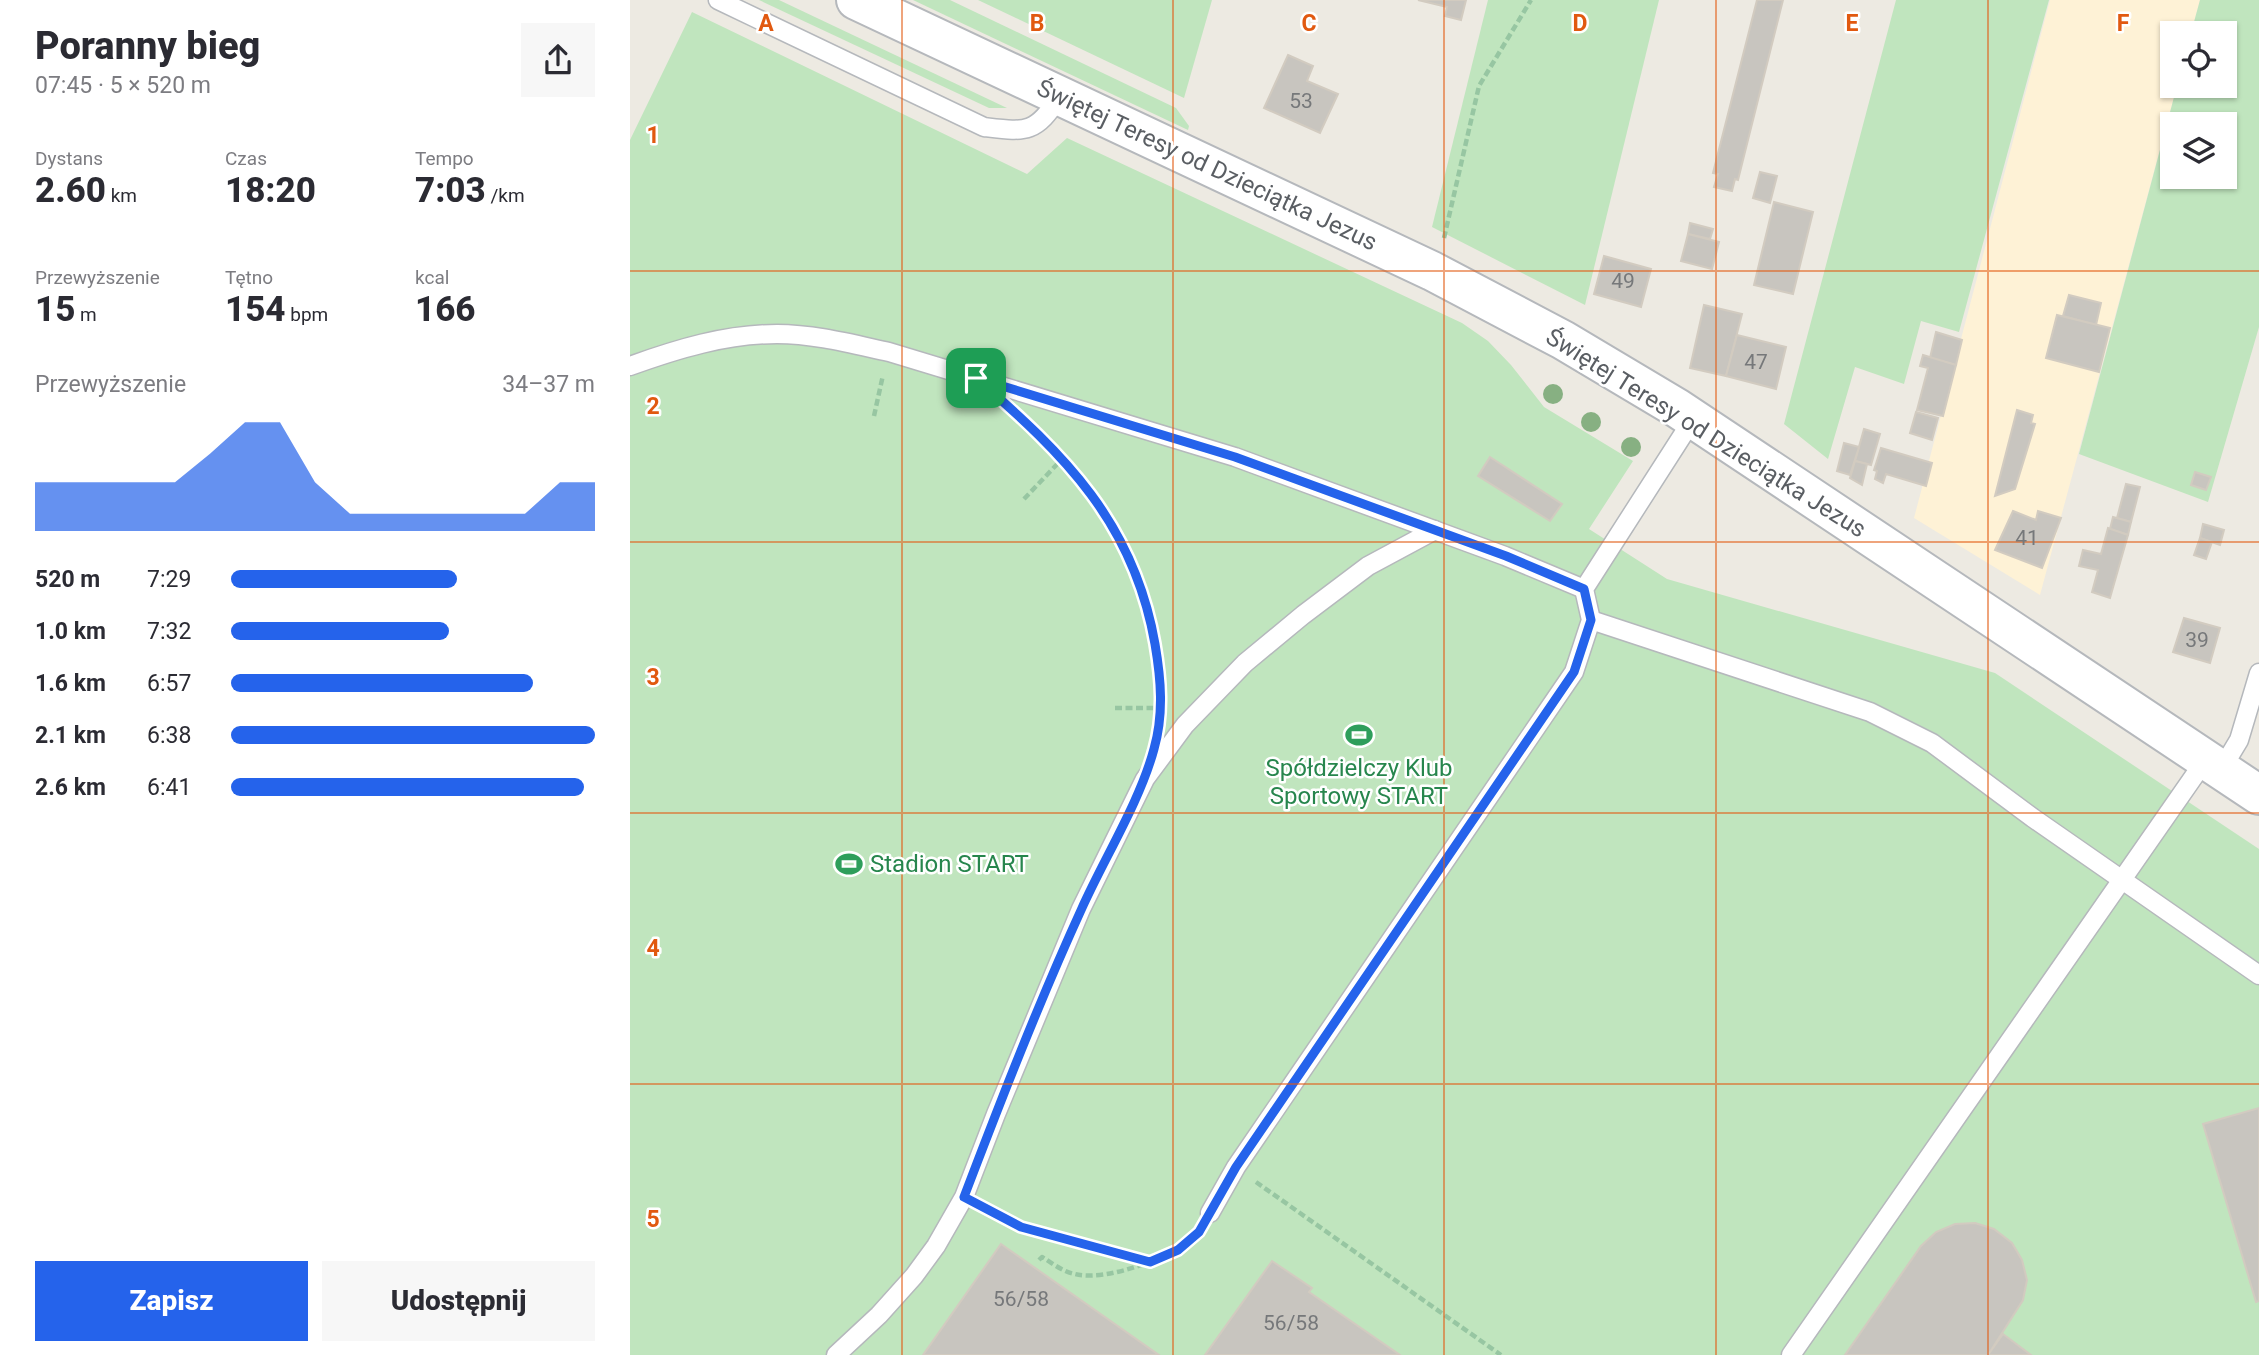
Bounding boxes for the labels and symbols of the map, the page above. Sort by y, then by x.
text: A [758,10,774,37]
text: B [1030,10,1044,37]
text: C [1301,10,1317,37]
text: D [1573,10,1587,37]
text: E [1846,10,1859,37]
text: F [2117,10,2130,37]
street label: Świętej Teresy od Dzieciątka Jezus [1032,74,1382,256]
house number: 53 [1289,89,1313,113]
text: 1 [646,122,660,149]
house number: 49 [1611,269,1635,293]
street label: Świętej Teresy od Dzieciątka Jezus [1541,323,1871,543]
pin [946,348,1006,408]
house number: 47 [1744,350,1768,374]
text: 2 [646,393,660,420]
house number: 41 [2015,526,2039,550]
house number: 39 [2185,628,2209,652]
text: 3 [646,664,660,691]
sports icon: Spółdzielczy Klub Sportowy START [1344,720,1374,750]
place label: Spółdzielczy Klub Sportowy START [1265,754,1453,810]
sports icon: Stadion START [834,849,864,879]
place label: Stadion START [870,850,1029,878]
text: 4 [646,935,660,962]
text: 5 [646,1206,660,1233]
house number: 56/58 [993,1287,1049,1311]
house number: 56/58 [1263,1311,1319,1335]

